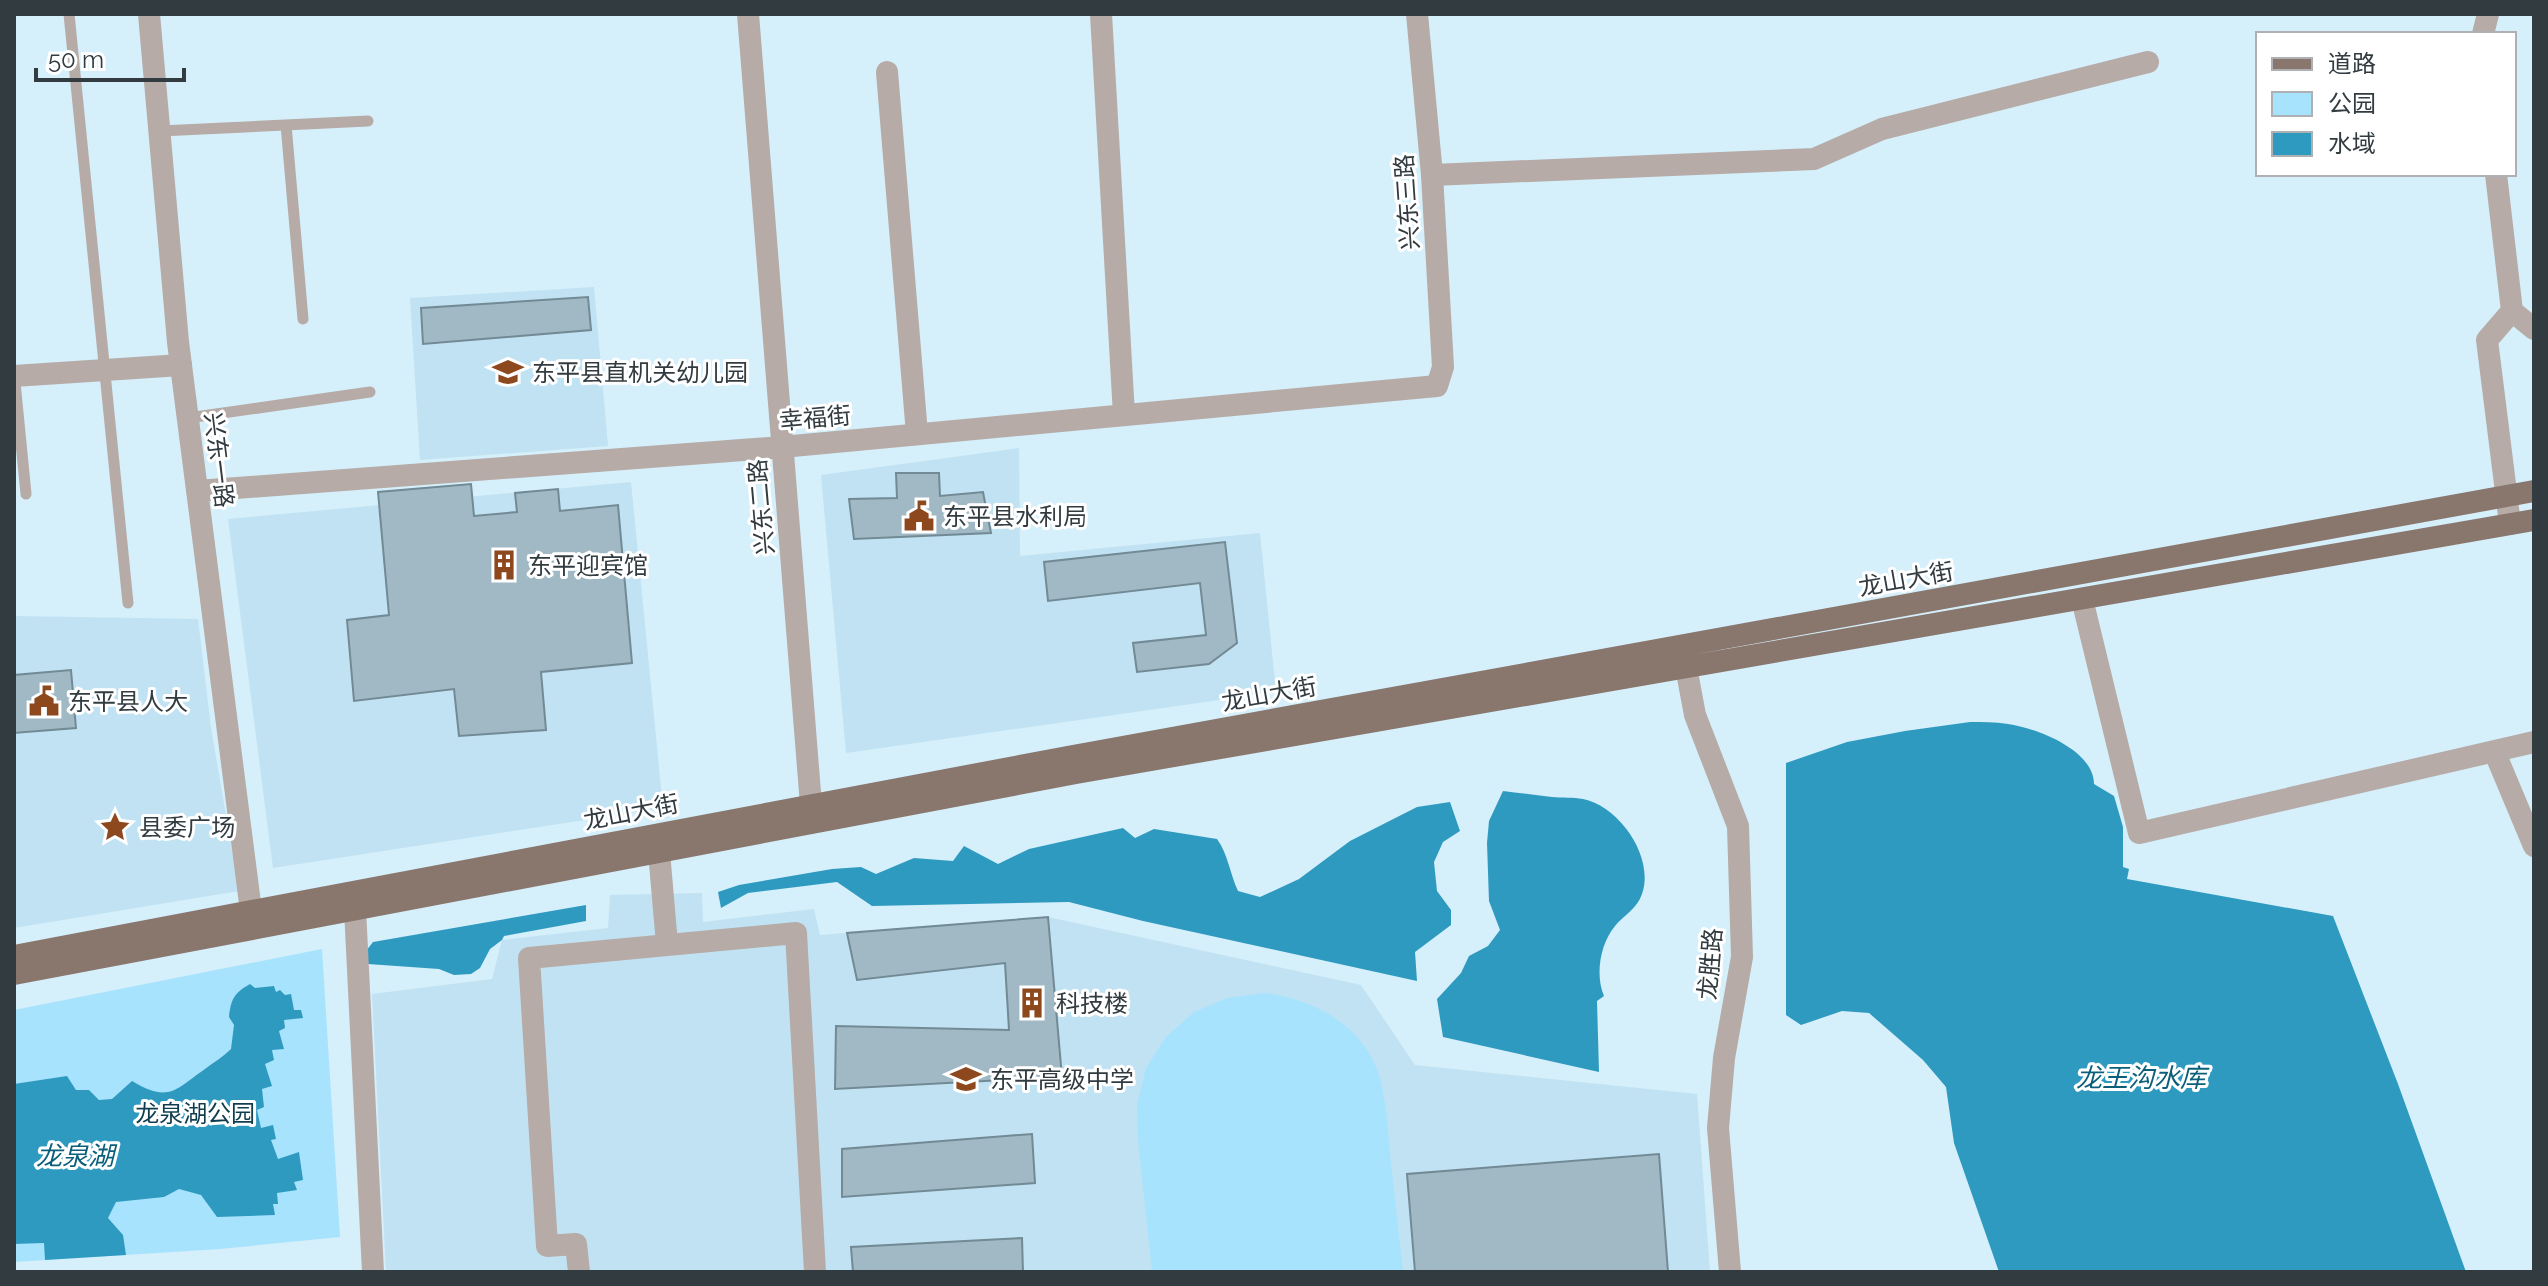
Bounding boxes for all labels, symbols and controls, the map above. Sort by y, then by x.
scale bar [36,32,184,82]
legend [2256,32,2516,176]
text: 50 m [48,45,104,74]
text: 道路 [2328,49,2376,78]
text: 公园 [2328,89,2376,118]
text: 水域 [2328,129,2376,158]
street label: 兴东三路 [1389,153,1425,251]
school or university icon: 东平县直机关幼儿园 [491,355,525,389]
place label: 东平县直机关幼儿园 [532,358,748,387]
street label: 幸福街 [778,400,852,436]
street label: 兴东一路 [199,411,239,509]
street label: 兴东二路 [742,458,780,556]
public building icon: 东平县水利局 [902,499,936,533]
place label: 东平县水利局 [943,502,1087,531]
building icon: 东平迎宾馆 [487,548,521,582]
place label: 东平迎宾馆 [528,551,648,580]
street label: 龙山大街 [1856,556,1956,602]
street label: 龙山大街 [1219,671,1319,717]
public building icon: 东平县人大 [27,684,61,718]
place label: 东平县人大 [68,687,188,716]
street label: 龙山大街 [581,789,681,835]
place icon: 县委广场 [98,810,132,844]
place label: 县委广场 [139,813,235,842]
street label: 龙胜路 [1692,927,1728,1001]
building icon: 科技楼 [1015,986,1049,1020]
place label: 科技楼 [1056,989,1128,1018]
school or university icon: 东平高级中学 [949,1062,983,1096]
water label: 龙王沟水库 [2076,1063,2210,1093]
place label: 东平高级中学 [990,1065,1134,1094]
park label: 龙泉湖公园 [135,1099,255,1128]
water label: 龙泉湖 [36,1141,118,1171]

